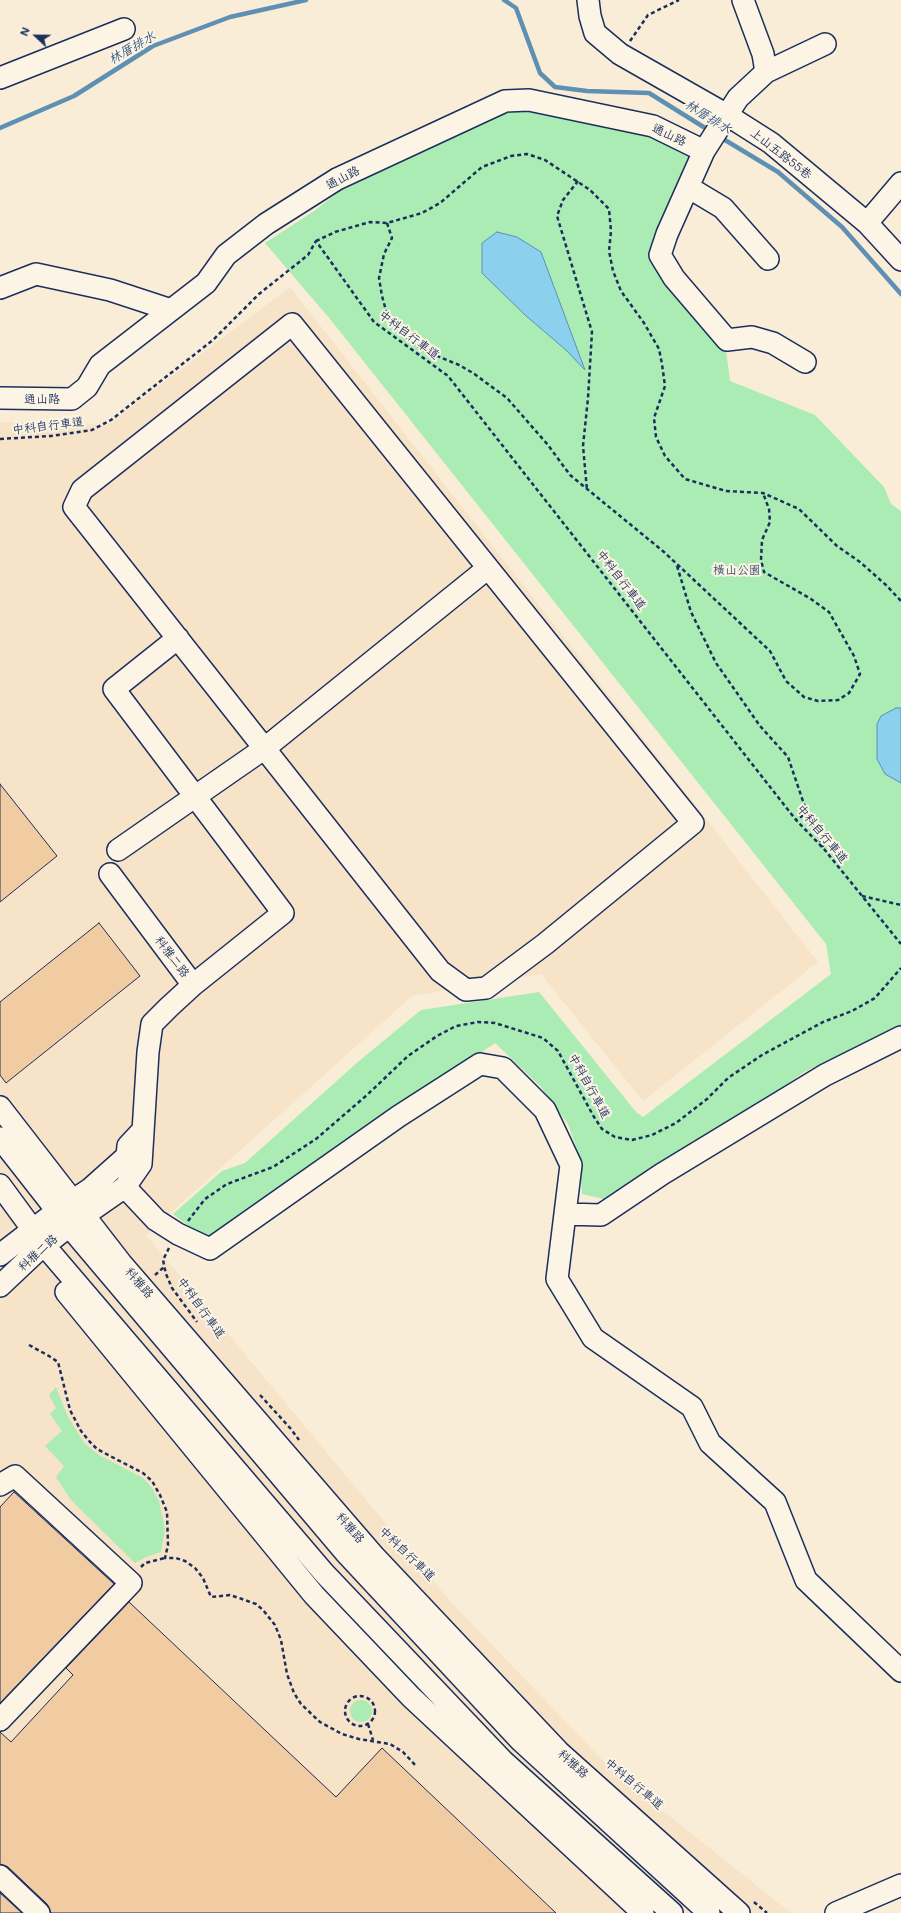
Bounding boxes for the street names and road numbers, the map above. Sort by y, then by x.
street label: 通山路 [650,121,688,149]
street label: 上山五路55巷 [747,126,815,182]
street label: 通山路 [324,163,362,193]
street label: 中科自行車道 [376,308,442,362]
street label: 通山路 [24,392,60,406]
street label: 中科自行車道 [11,414,85,438]
street label: 中科自行車道 [593,547,649,613]
street label: 中科自行車道 [793,802,851,866]
street label: 科雅二路 [152,933,192,981]
street label: 中科自行車道 [565,1051,613,1121]
street label: 科雅二路 [15,1232,61,1274]
street label: 科雅路 [122,1265,156,1301]
street label: 中科自行車道 [174,1275,228,1341]
street label: 科雅路 [333,1510,367,1546]
street label: 中科自行車道 [376,1524,438,1584]
street label: 科雅路 [555,1747,591,1781]
street label: 中科自行車道 [602,1755,666,1813]

